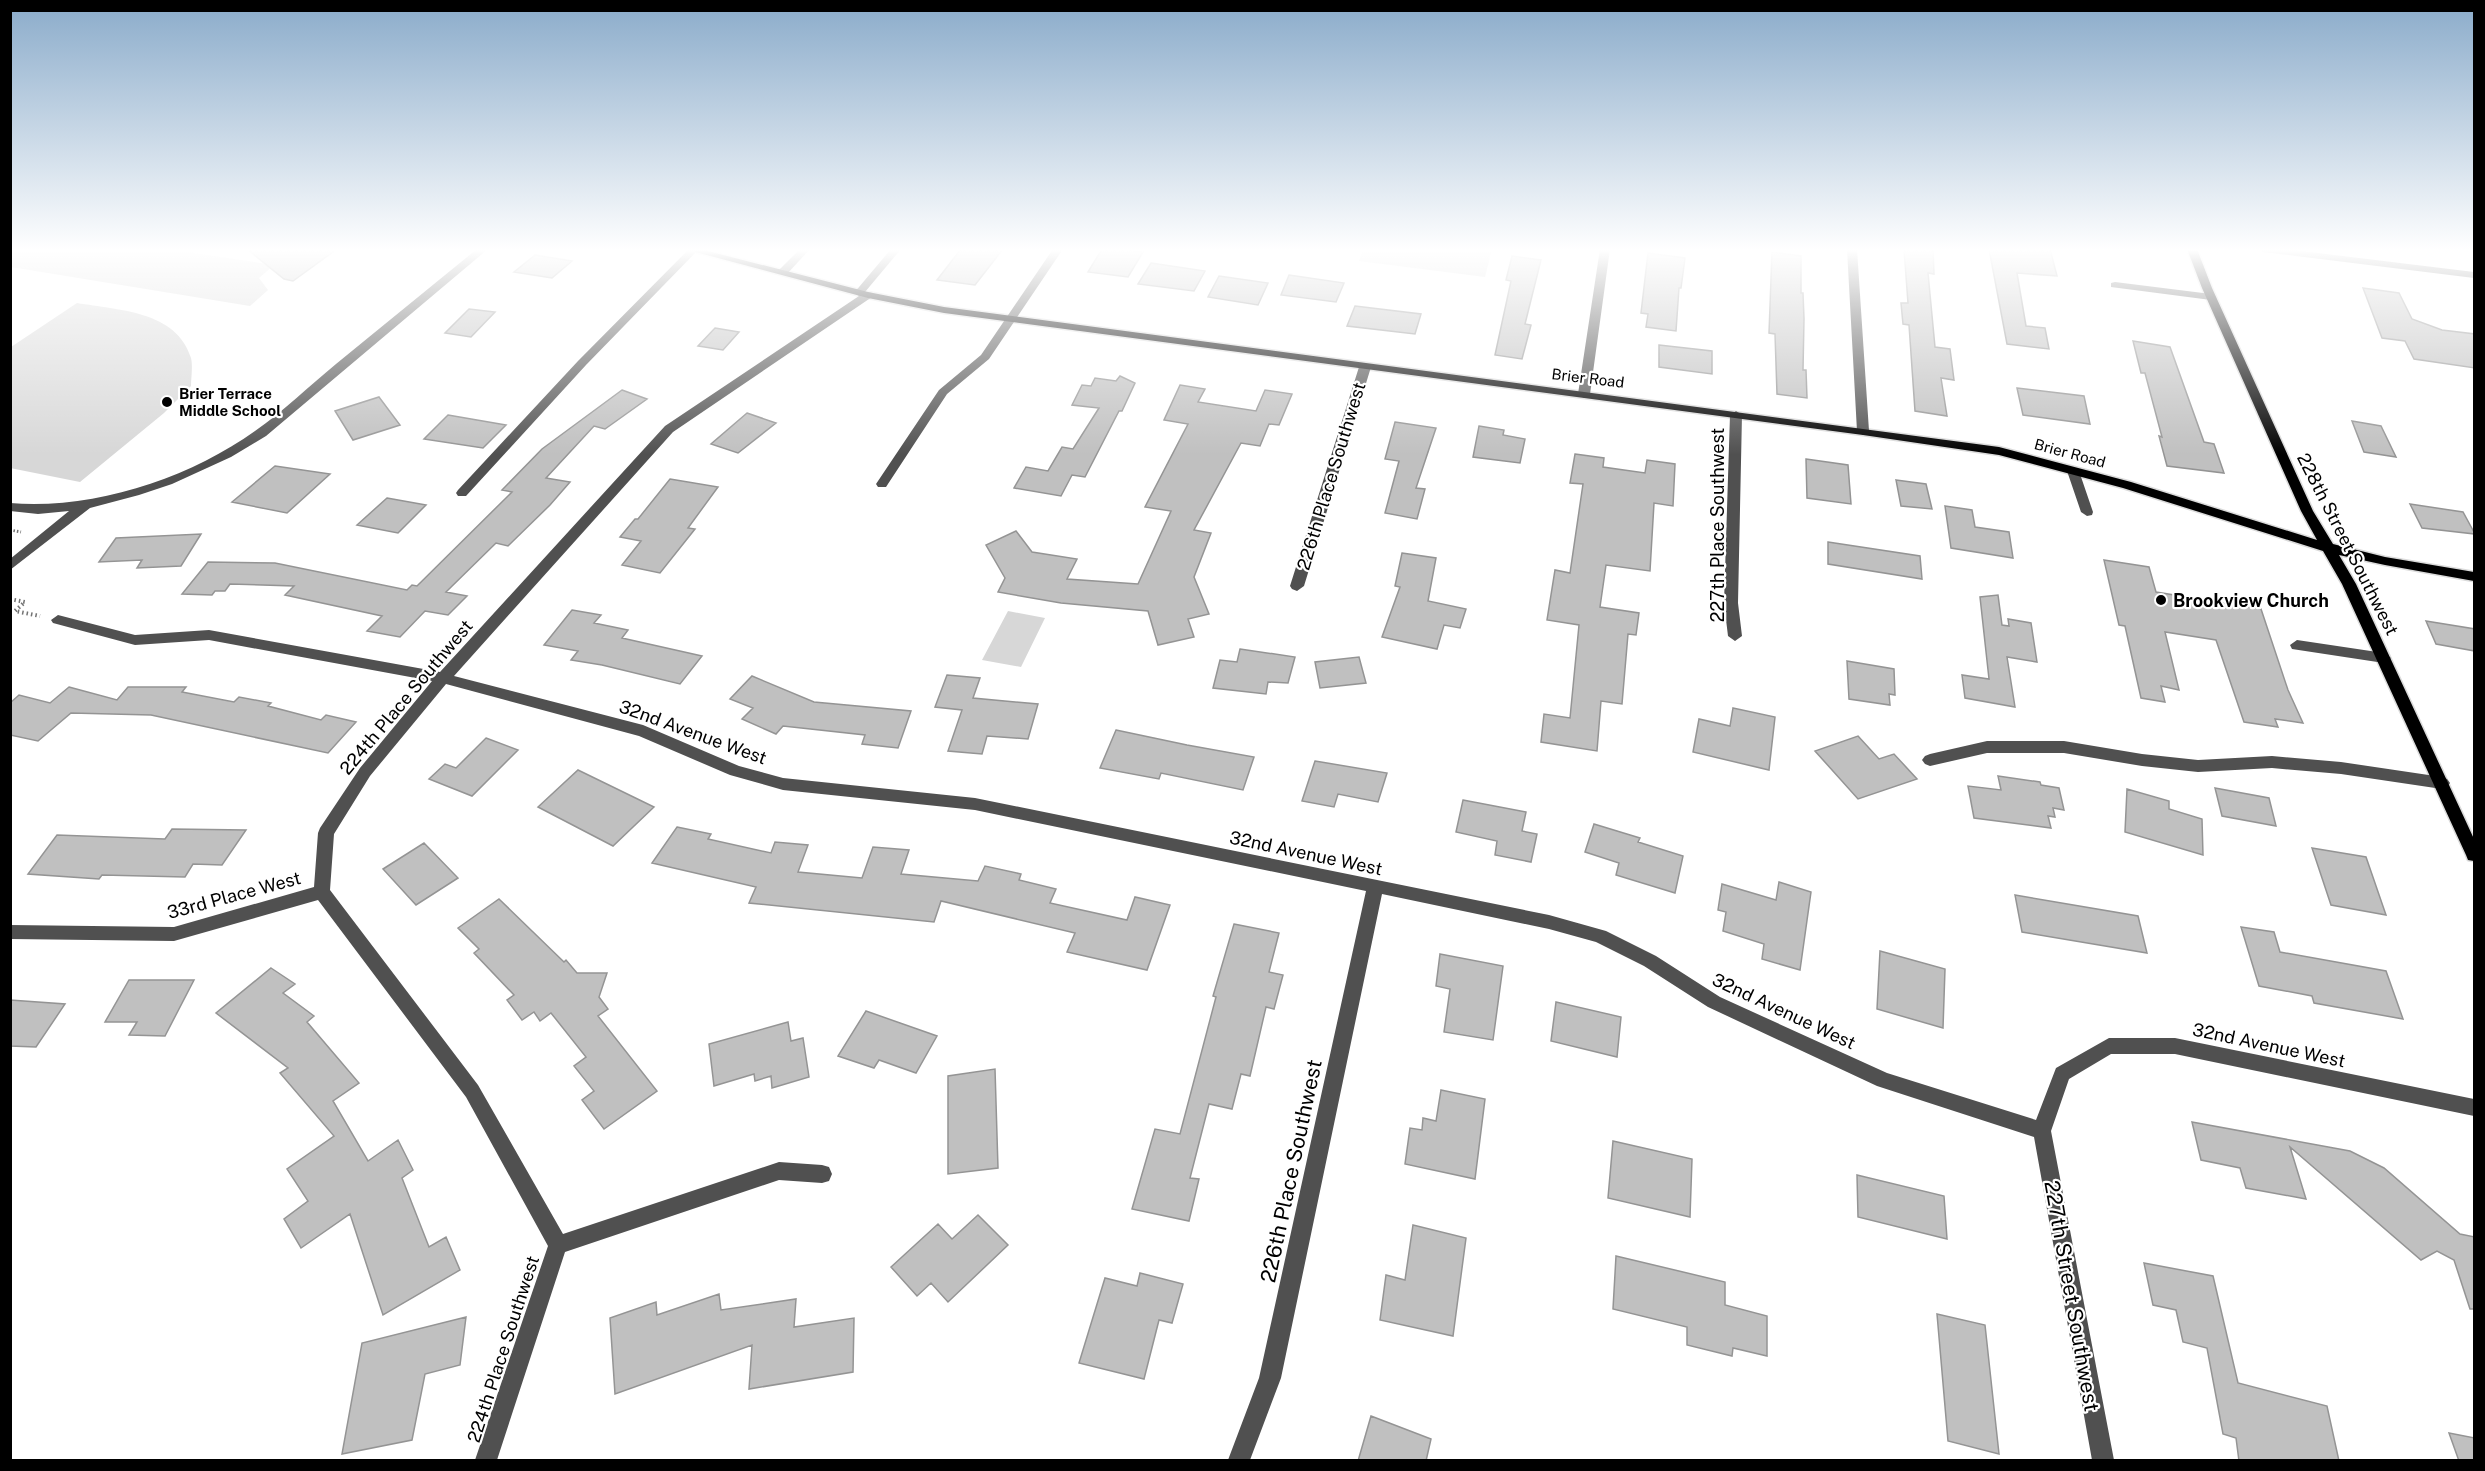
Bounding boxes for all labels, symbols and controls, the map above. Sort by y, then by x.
street label: Brier Road [1551,365,1625,391]
street label: 226th Place Southwest [1292,380,1370,572]
place label: Brier Terrace Middle School [179,385,281,419]
marker: Brier Terrace Middle School [160,395,174,409]
street label: 227th Place Southwest [1707,428,1728,622]
street label: Brier Road [2032,435,2108,471]
street label: 228th Street Southwest [2293,449,2403,639]
place label: Brookview Church [2173,590,2329,611]
marker: Brookview Church [2154,593,2168,607]
street label: 224th Place Southwest [335,616,477,778]
street label: 32nd Avenue West [616,696,770,768]
street label: 32nd Avenue West [1228,827,1384,879]
street label: 33rd Place West [165,867,303,923]
street label: 32nd Avenue West [1709,969,1859,1053]
street label: 32nd Avenue West [2191,1019,2347,1071]
street label: 226th Place Southwest [1255,1057,1327,1285]
street label: 227th Street Southwest [2039,1179,2105,1413]
street label: 224th Place Southwest [463,1253,543,1445]

